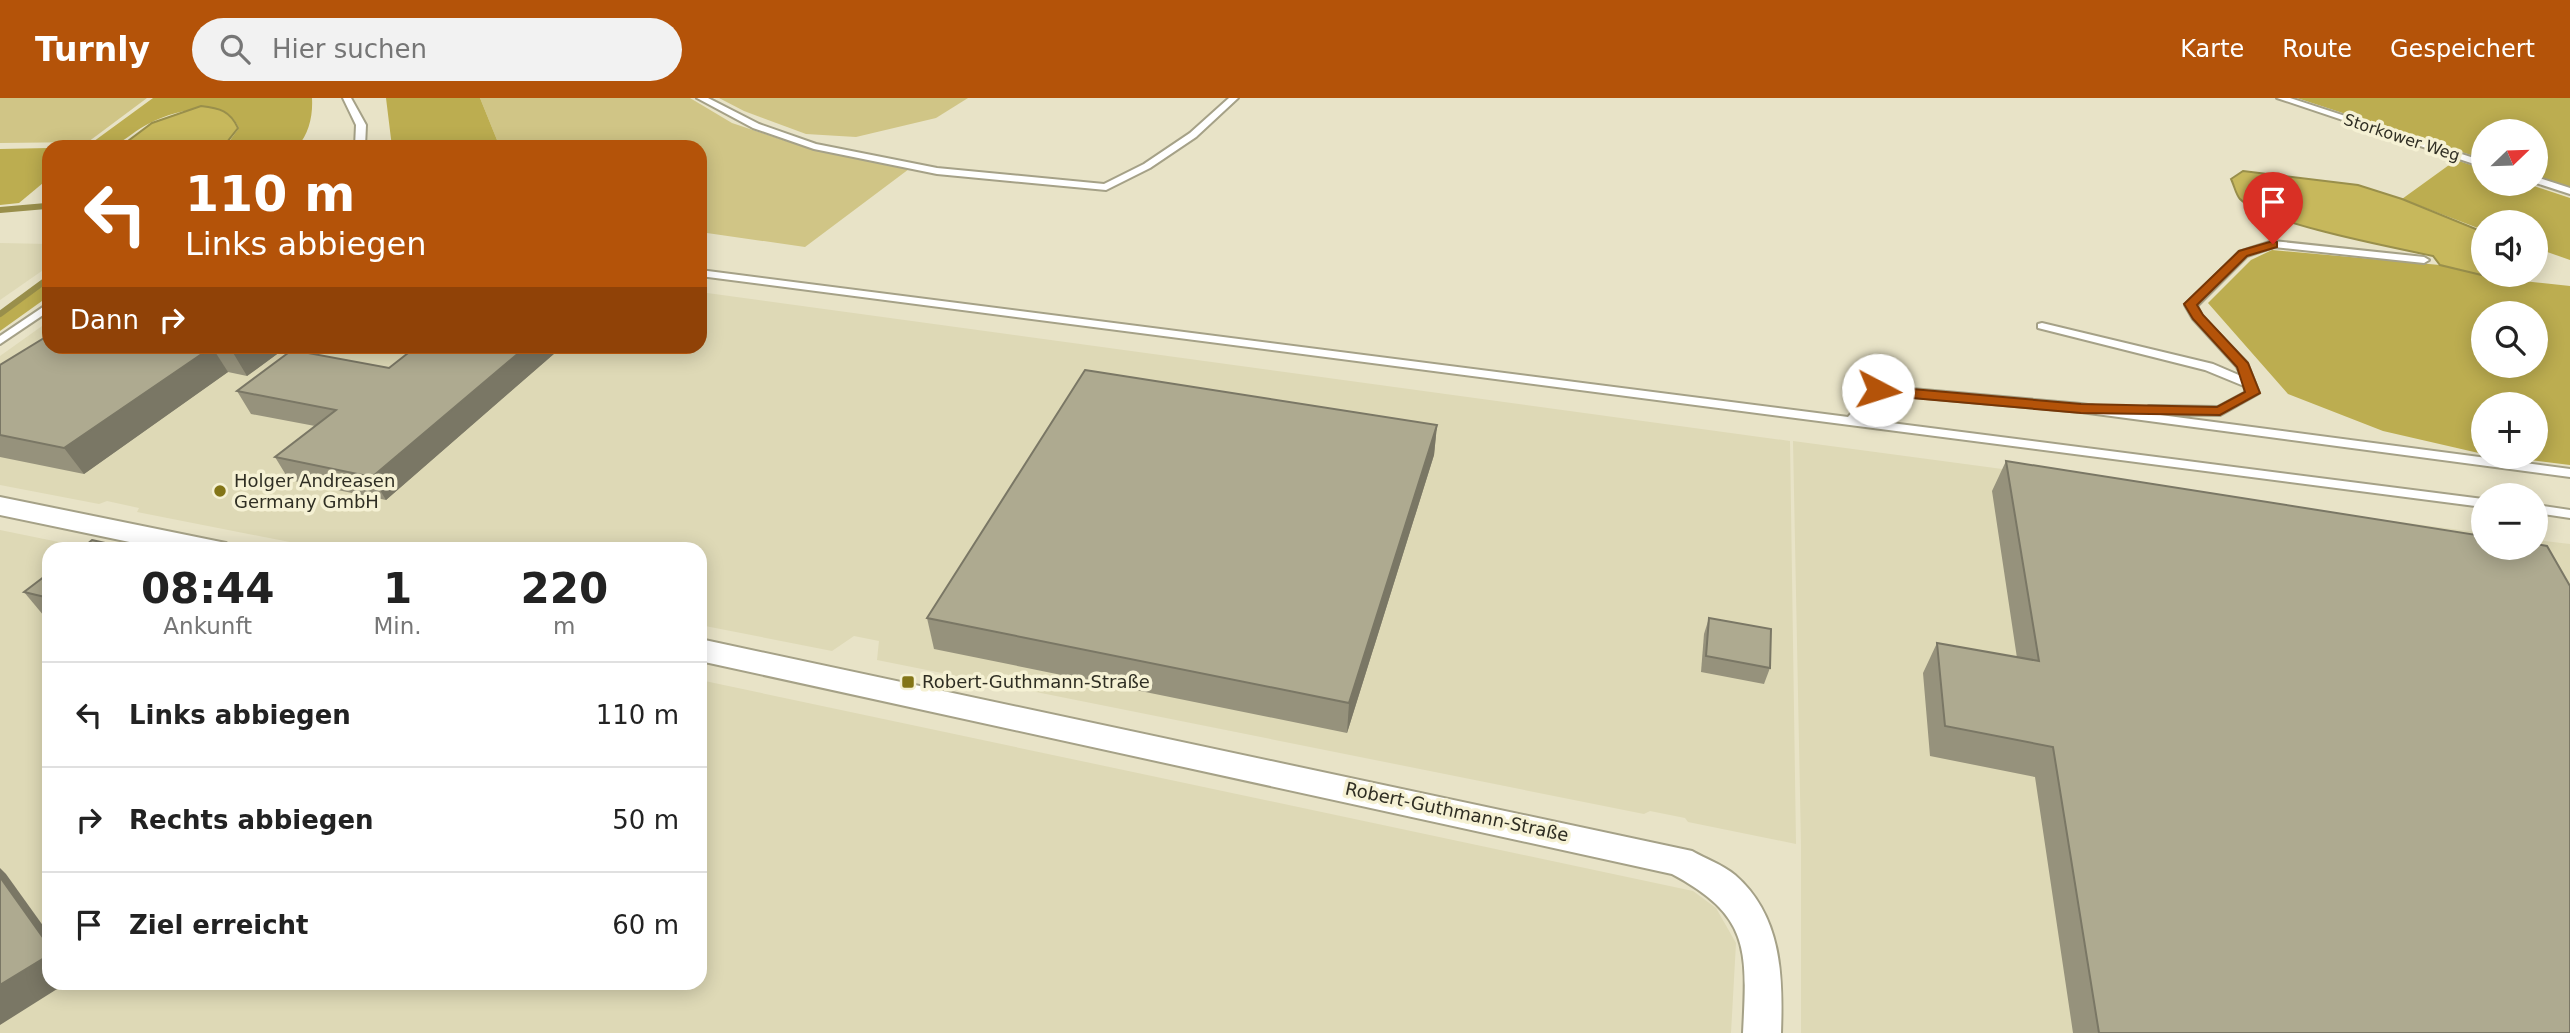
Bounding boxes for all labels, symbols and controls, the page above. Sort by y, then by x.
search box [192,18,682,81]
text: Turnly [35,30,150,69]
icon: search [216,30,254,68]
text: Hier suchen [272,34,427,64]
text: Karte [2180,35,2244,63]
text: Route [2282,35,2352,63]
text: Gespeichert [2390,35,2535,63]
street label: Storkower Weg [2341,110,2462,165]
north arrow [2471,119,2548,196]
map controls [2471,119,2548,560]
text: 110 m [185,166,355,223]
icon: left [70,168,161,259]
pin [2243,172,2303,244]
icon: arrive [2254,183,2292,221]
button: sound [2471,210,2548,287]
text: Links abbiegen [185,225,426,263]
icon: right [153,301,191,339]
button: search [2471,301,2548,378]
text: Dann [70,305,139,335]
position arrow [1841,353,1915,427]
button: + [2471,392,2548,469]
place label: Holger Andreasen Germany GmbH [234,470,395,512]
marker: Holger Andreasen Germany GmbH [212,483,228,499]
button: − [2471,483,2548,560]
text: 08:44 [141,564,275,613]
text: 1 [383,564,412,613]
text: 220 [520,564,608,613]
text: Ankunft [163,613,252,639]
text: Min. [373,613,422,639]
text: m [553,613,575,639]
place label: Robert-Guthmann-Straße [922,671,1150,692]
marker: Robert-Guthmann-Straße [900,674,916,690]
icon: left [70,696,108,734]
text: Links abbiegen [129,700,351,730]
text: 110 m [596,700,679,730]
street label: Robert-Guthmann-Straße [1343,778,1571,845]
icon: right [70,801,108,839]
text: Rechts abbiegen [129,805,374,835]
text: 50 m [612,805,679,835]
icon: arrive [70,906,108,944]
text: Ziel erreicht [129,910,309,940]
text: 60 m [612,910,679,940]

